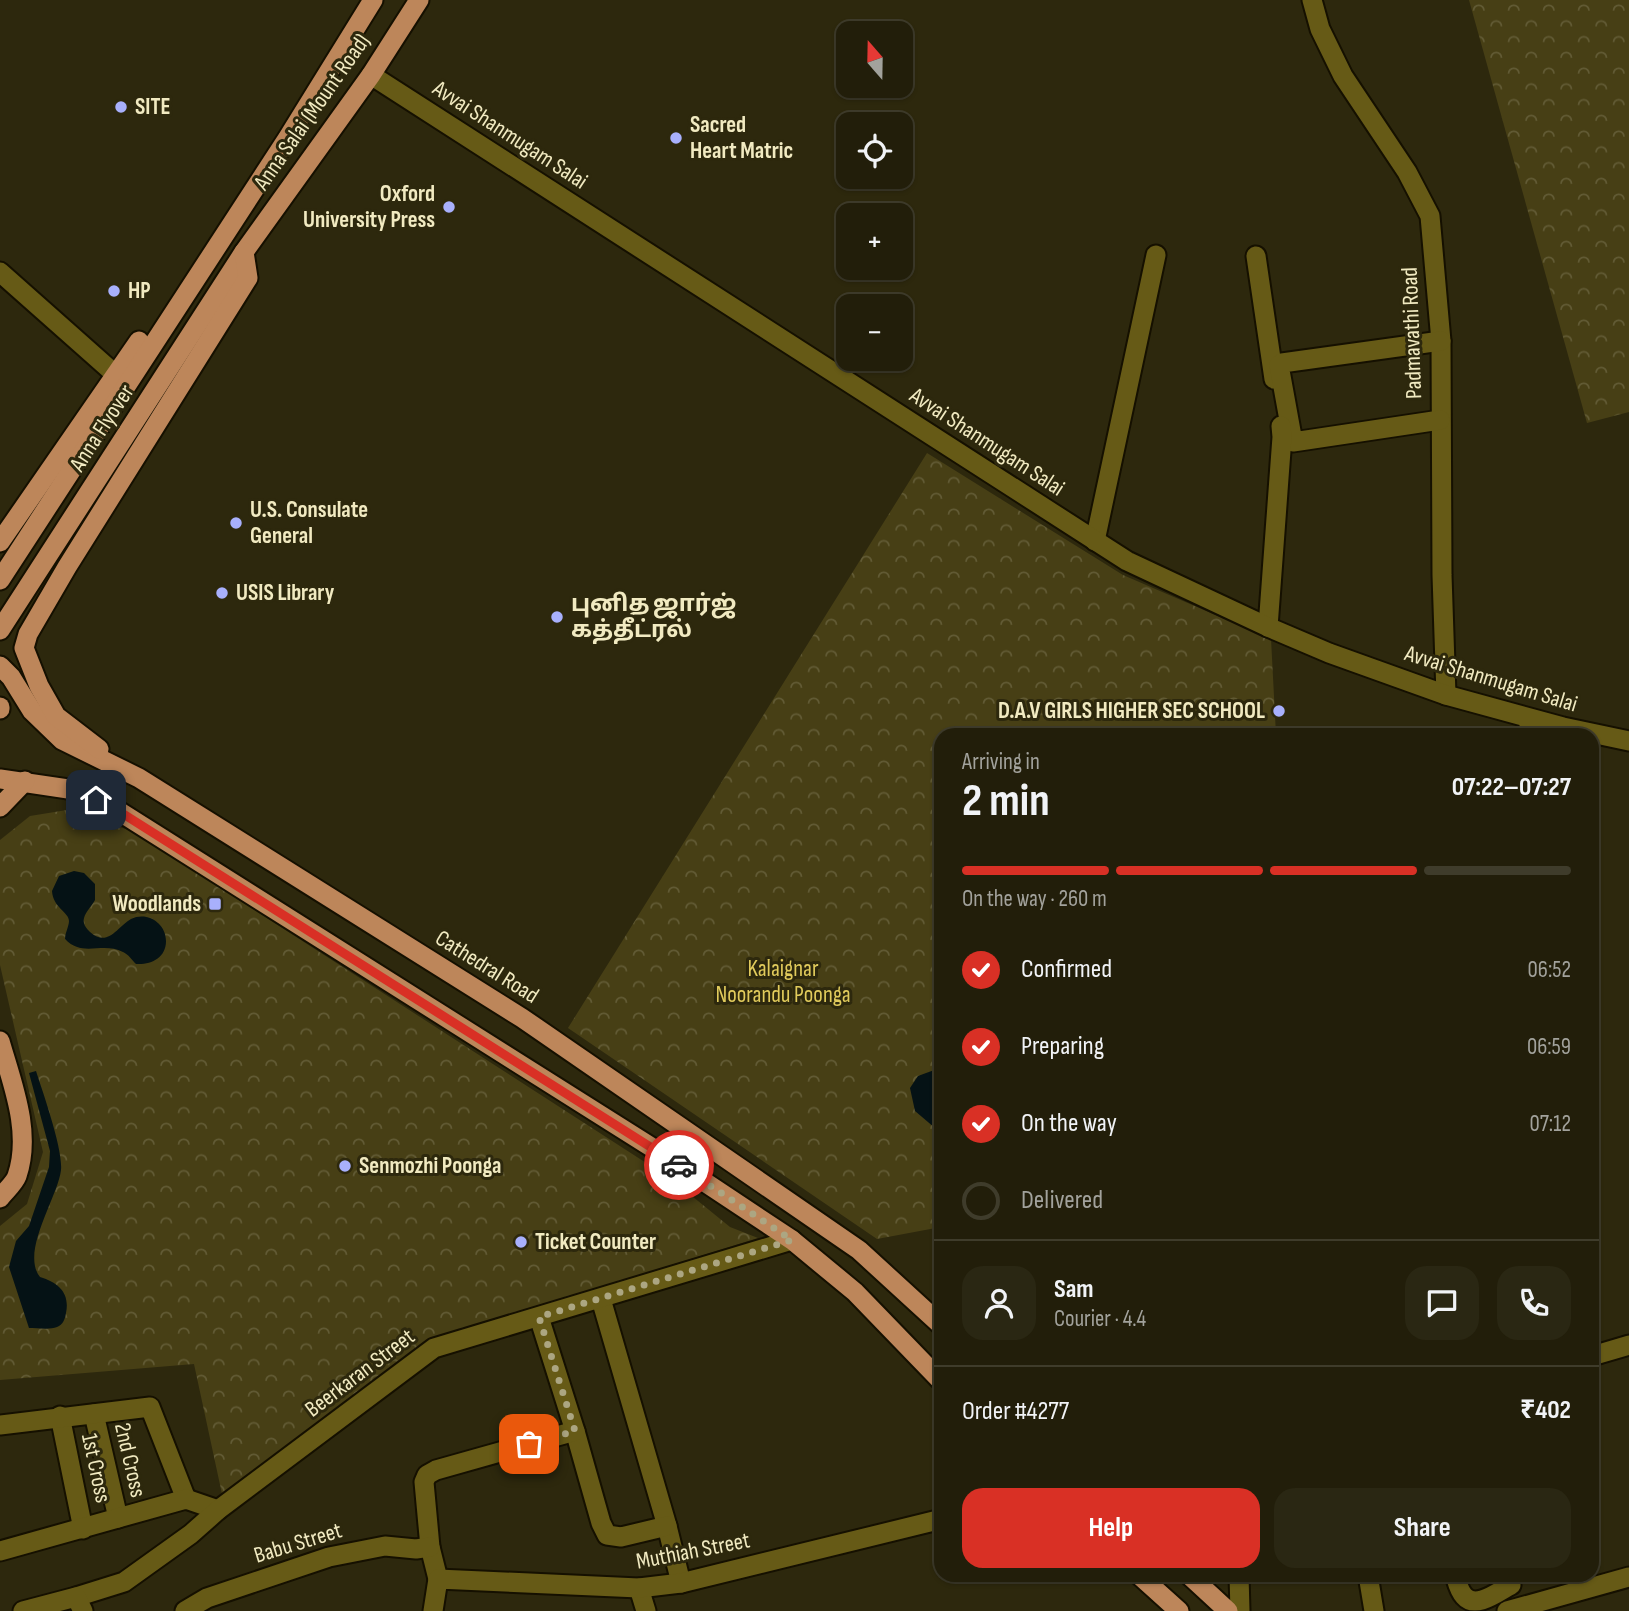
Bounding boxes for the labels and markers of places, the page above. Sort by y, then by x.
place label: SITE [135,93,170,121]
marker: SITE [113,99,129,115]
place label: Sacred Heart Matric [690,111,793,165]
marker: Sacred Heart Matric [668,130,684,146]
place label: Oxford University Press [303,180,435,234]
marker: Oxford University Press [441,199,457,215]
place label: HP [128,277,151,305]
marker: HP [106,283,122,299]
place label: U.S. Consulate General [250,496,368,550]
marker: U.S. Consulate General [228,515,244,531]
place label: USIS Library [236,579,335,607]
marker: USIS Library [214,585,230,601]
place label: புனித ஜார்ஜ் கத்தீட்ரல் [571,590,737,644]
marker: புனித ஜார்ஜ் கத்தீட்ரல் [549,609,565,625]
place label: D.A.V GIRLS HIGHER SEC SCHOOL [998,697,1265,725]
marker: D.A.V GIRLS HIGHER SEC SCHOOL [1271,703,1287,719]
pin [66,770,126,830]
place label: Woodlands [112,890,201,918]
marker: Woodlands [207,896,223,912]
place label: Senmozhi Poonga [359,1152,501,1180]
marker: Senmozhi Poonga [337,1158,353,1174]
place label: Ticket Counter [535,1228,656,1256]
marker: Ticket Counter [513,1234,529,1250]
pin [499,1414,559,1474]

